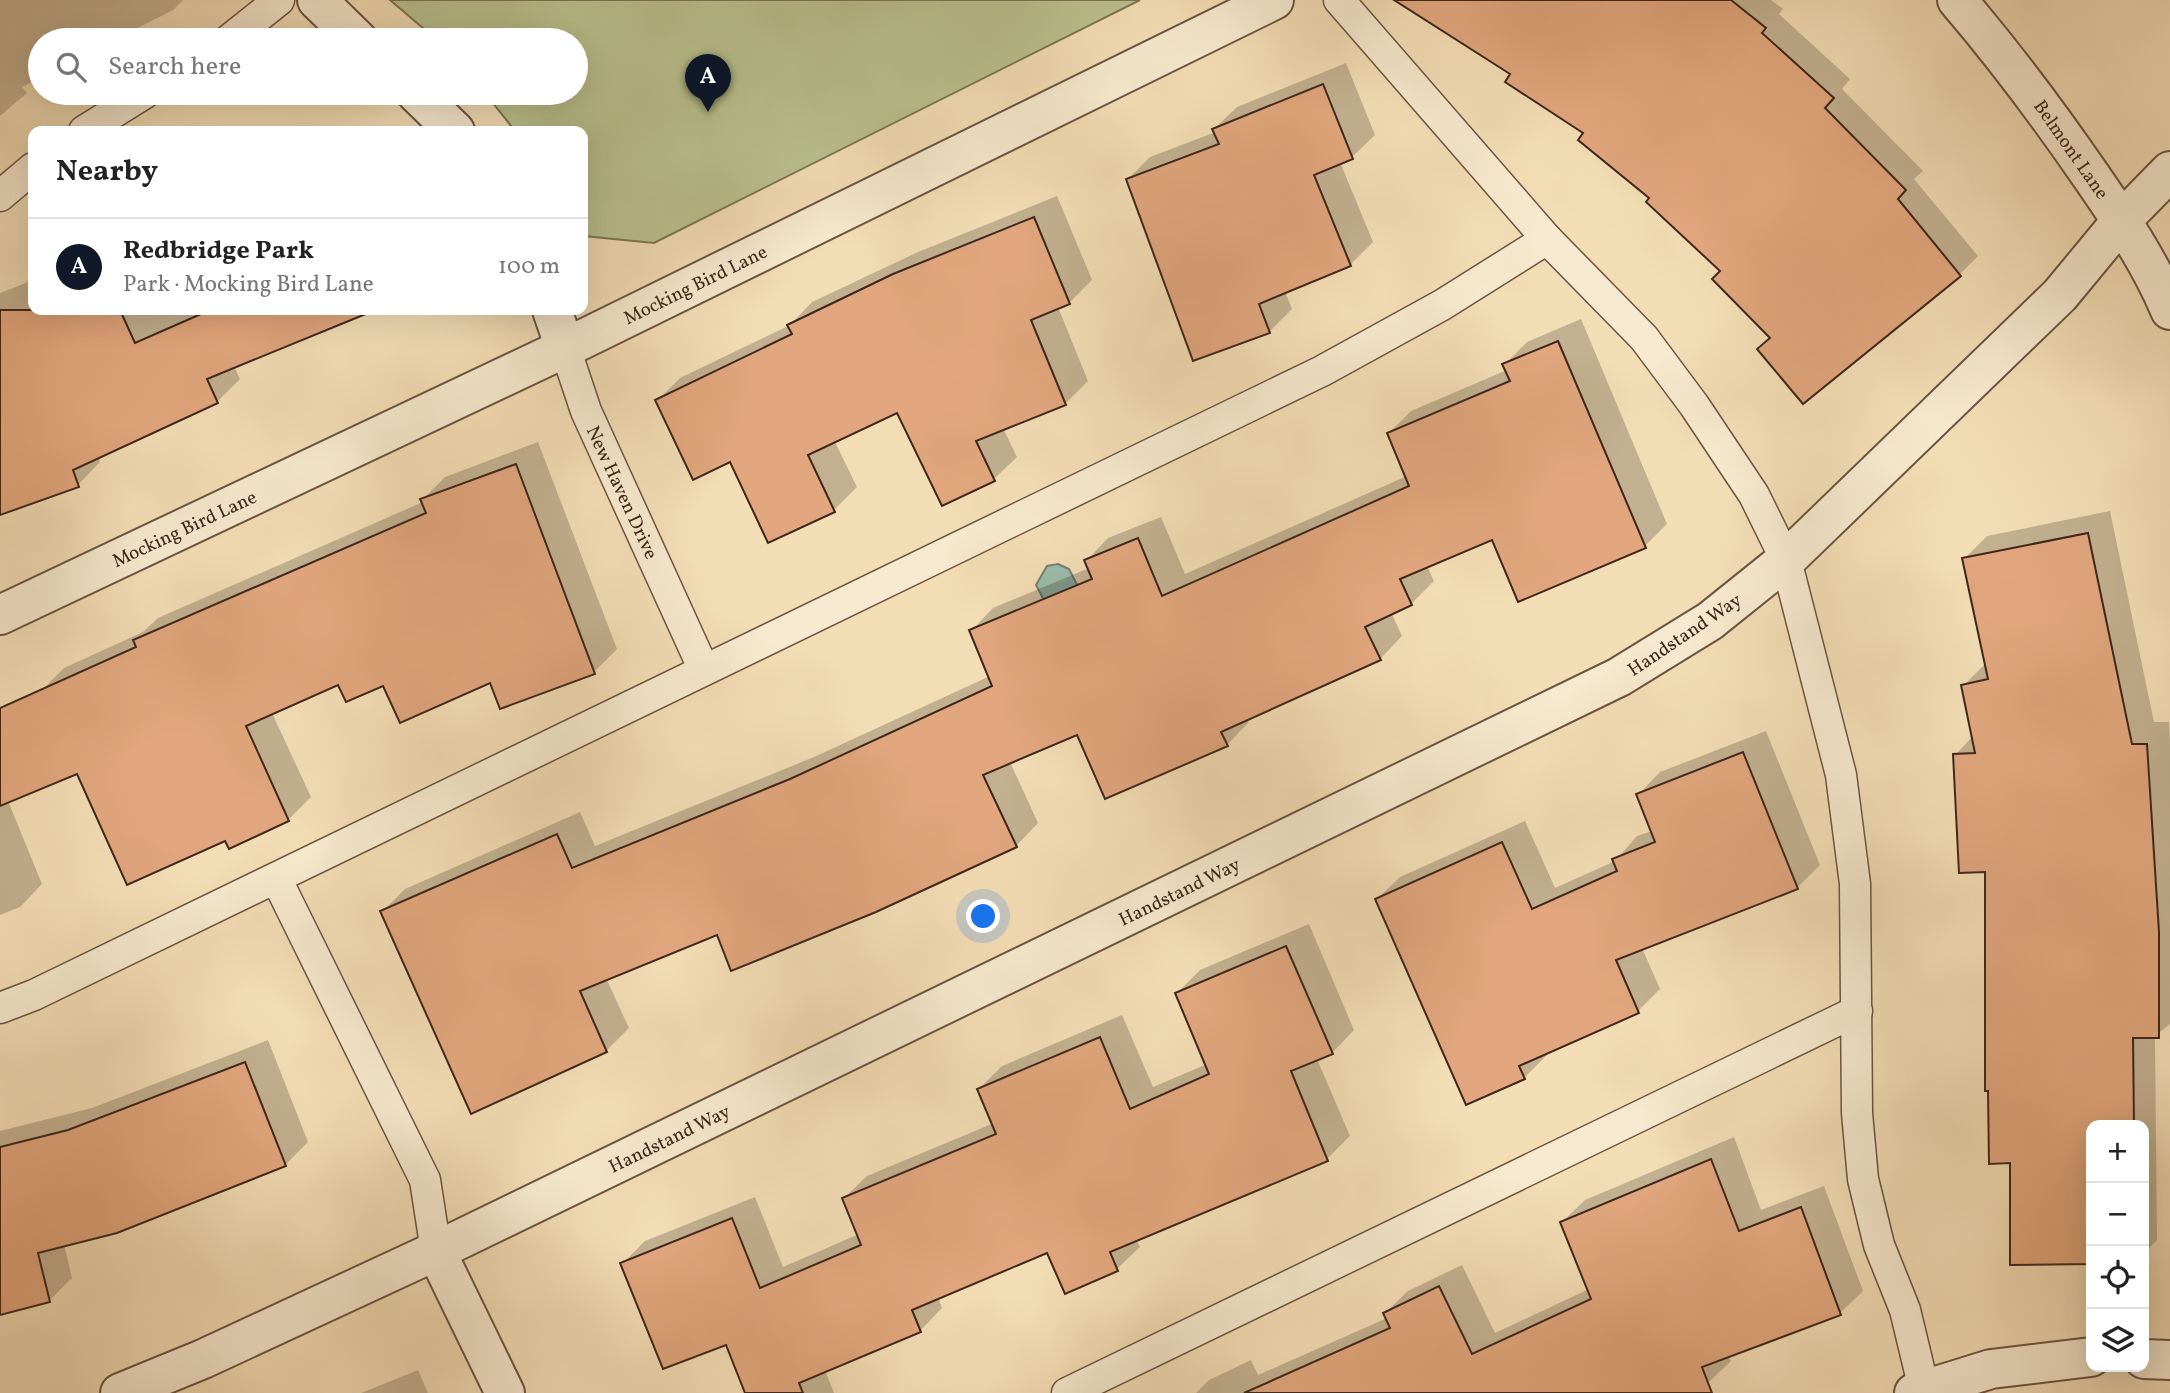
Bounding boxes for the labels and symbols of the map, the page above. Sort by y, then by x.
pin: A [685,54,731,112]
street label: Belmont Lane [2027,95,2114,205]
street label: Mocking Bird Lane [620,240,772,332]
street label: New Haven Drive [579,422,663,564]
street label: Mocking Bird Lane [108,485,261,575]
street label: Handstand Way [1623,588,1747,683]
street label: Handstand Way [1115,852,1245,933]
your location [966,899,1000,933]
street label: Handstand Way [605,1099,735,1180]

